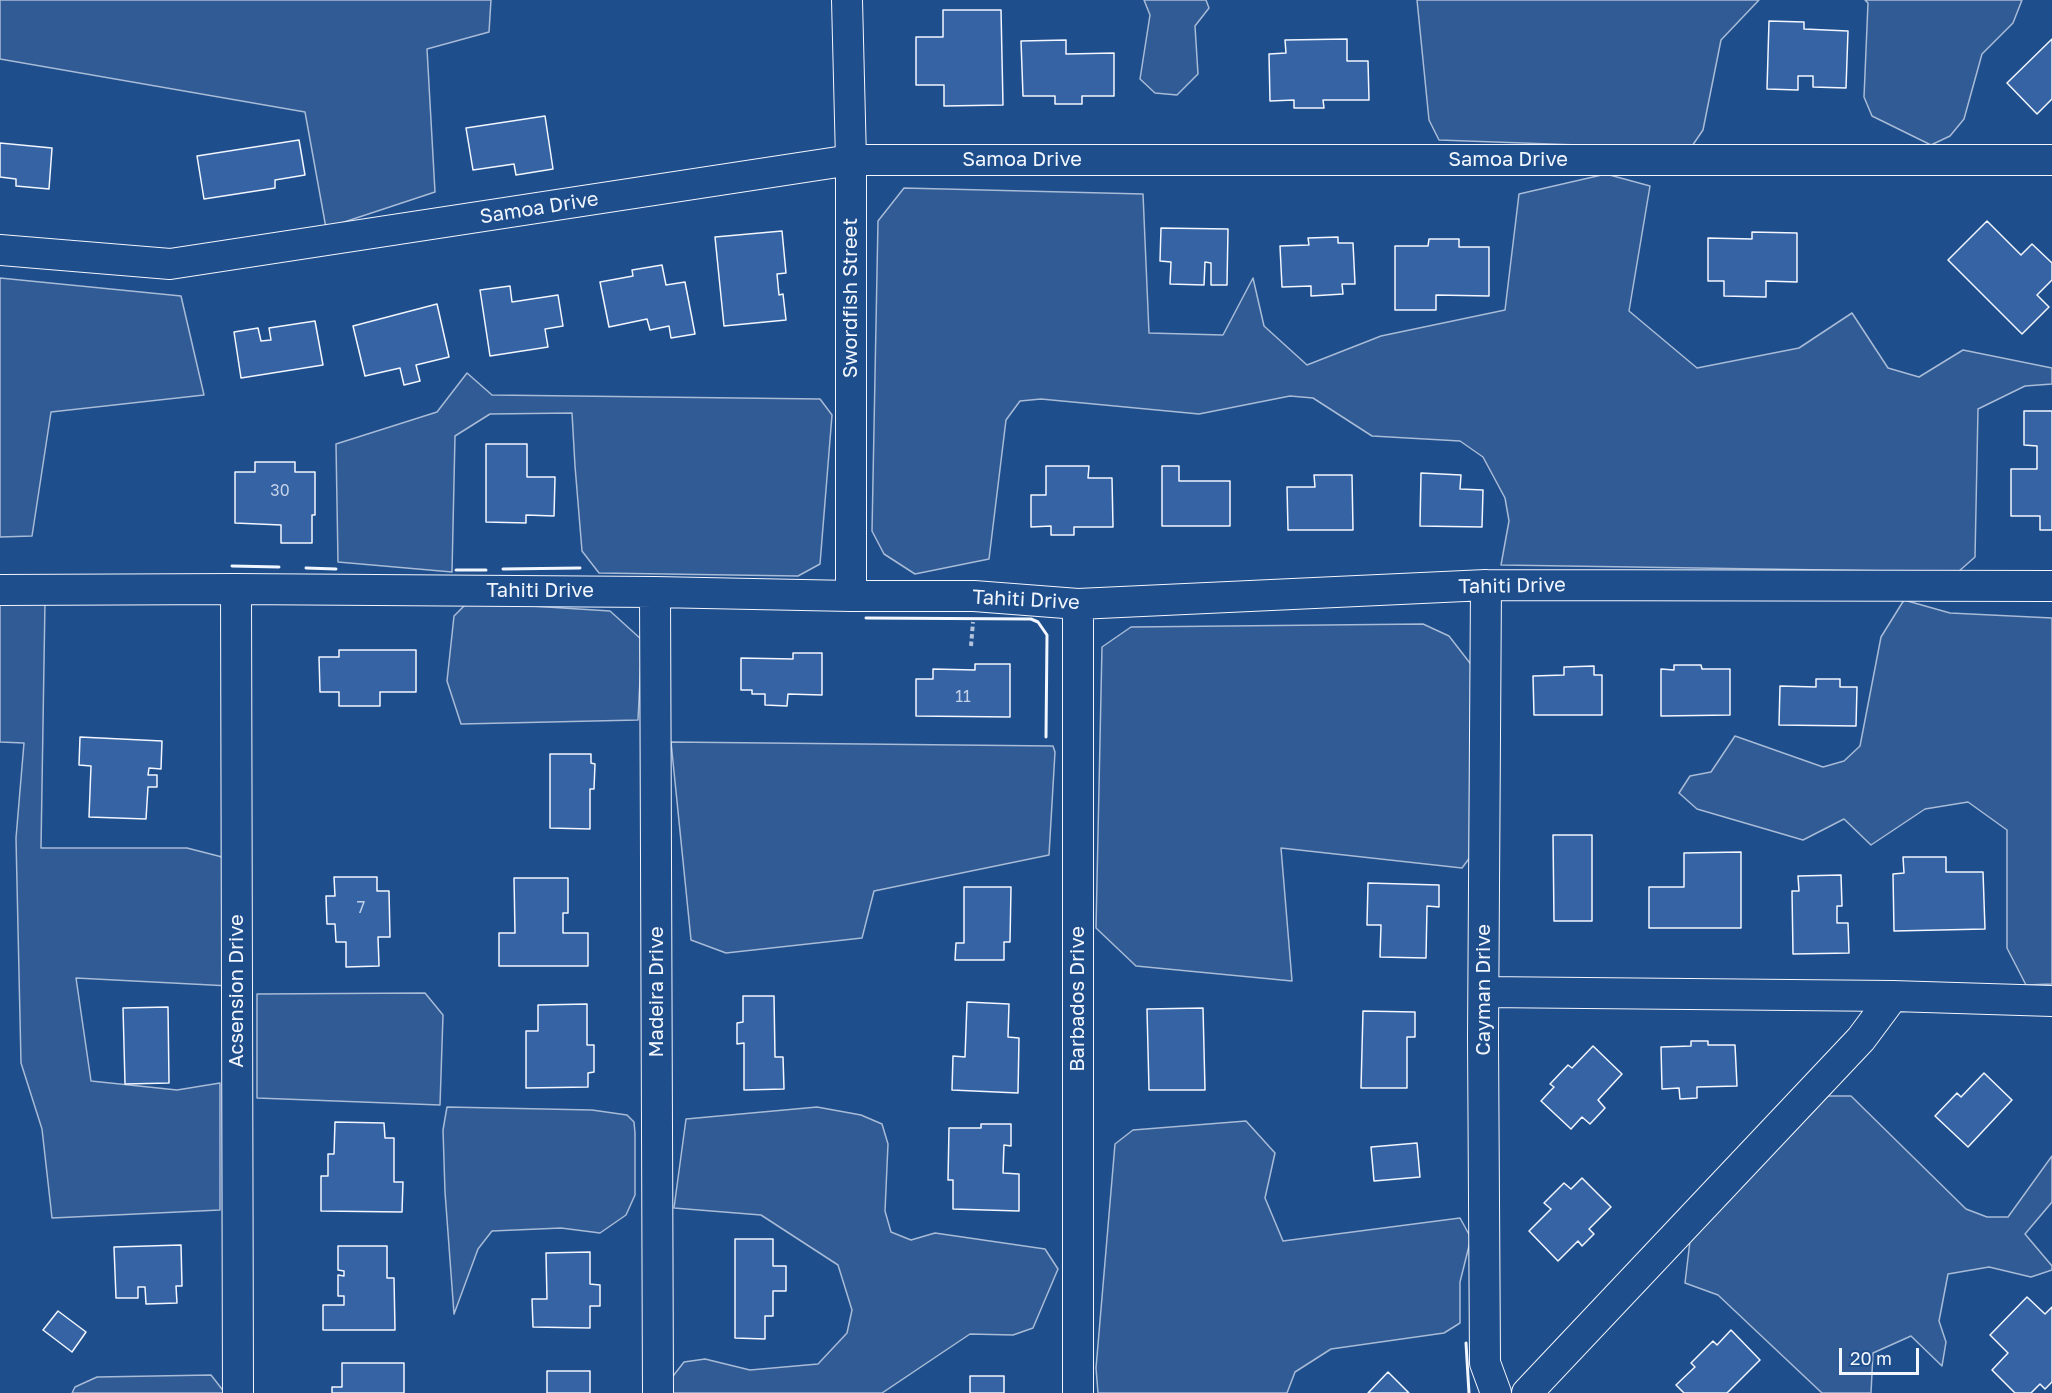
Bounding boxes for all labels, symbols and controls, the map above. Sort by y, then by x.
street label: Samoa Drive [962,148,1082,172]
street label: Samoa Drive [1448,148,1568,172]
street label: Samoa Drive [478,187,600,229]
street label: Swordfish Street [839,218,863,378]
house number: 30 [270,481,290,501]
street label: Tahiti Drive [1458,573,1566,599]
street label: Tahiti Drive [486,579,594,603]
street label: Tahiti Drive [972,585,1080,615]
house number: 11 [955,687,971,707]
house number: 7 [357,898,365,918]
street label: Acsension Drive [225,914,249,1068]
street label: Cayman Drive [1472,924,1496,1056]
street label: Madeira Drive [645,926,669,1058]
street label: Barbados Drive [1066,926,1090,1072]
scale bar [1842,1336,1922,1374]
text: 20 m [1850,1347,1892,1369]

